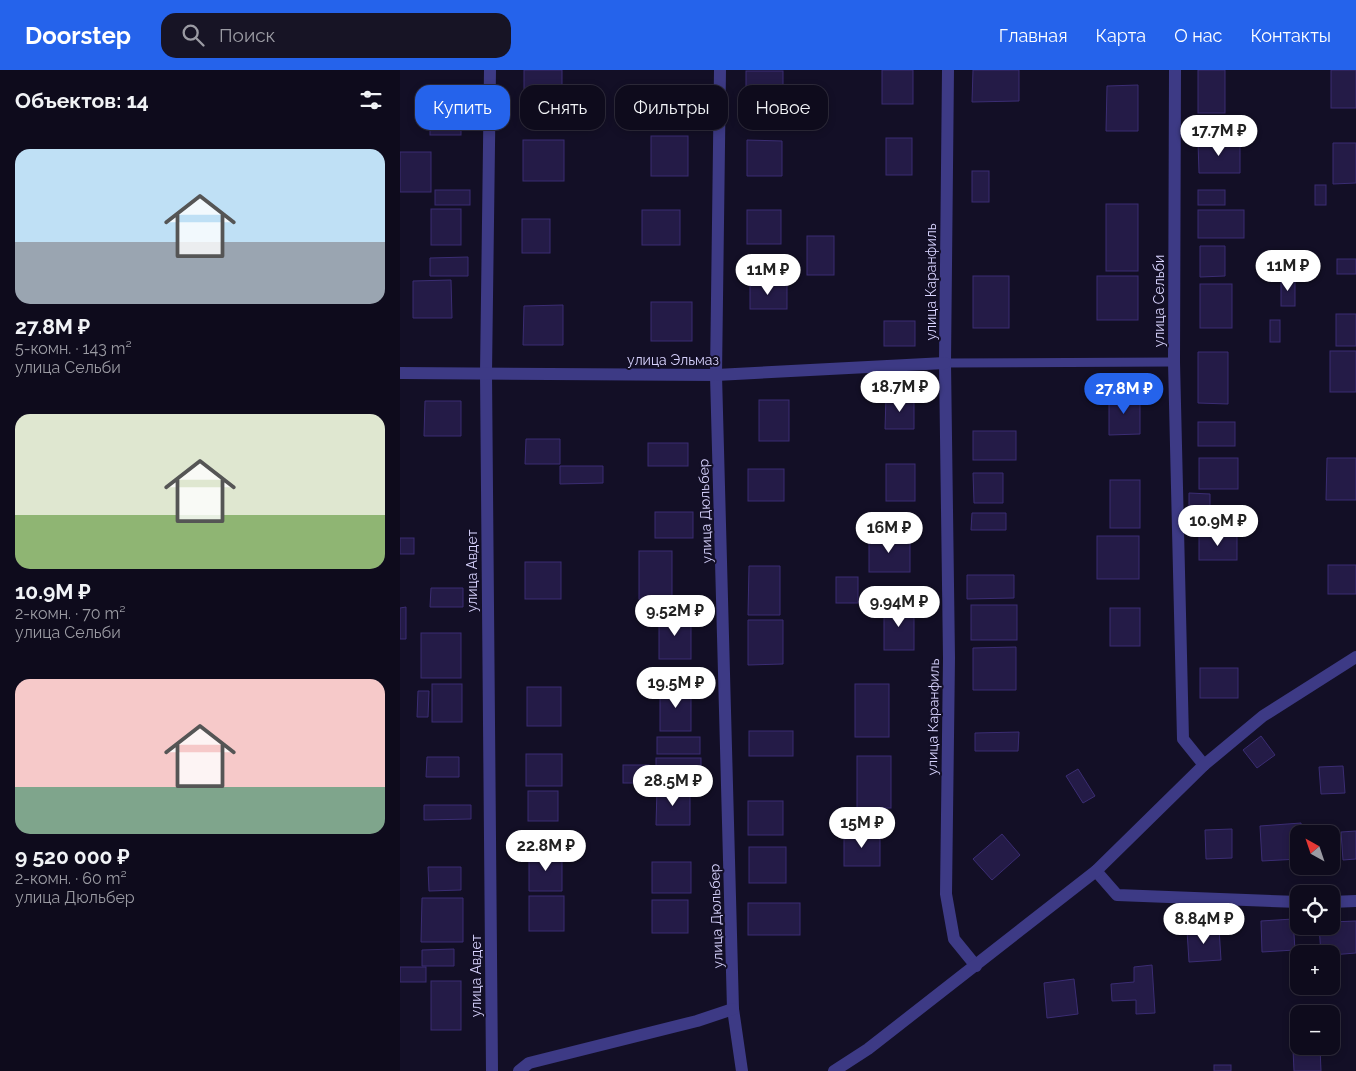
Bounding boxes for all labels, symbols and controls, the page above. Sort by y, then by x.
search box [161,13,511,58]
text: Doorstep [25,21,131,50]
icon: search [179,21,207,49]
text: Поиск [219,24,275,46]
text: Главная [999,25,1067,46]
text: Карта [1095,25,1146,46]
text: О нас [1174,25,1222,46]
text: Контакты [1250,25,1331,46]
chip: Купить [415,85,510,130]
chip: Снять [520,85,605,130]
chip: Фильтры [615,85,728,130]
chip: Новое [738,85,828,130]
icon: filters [357,86,385,114]
text: Объектов: 14 [15,88,149,113]
pin: 17.7M ₽ [1173,114,1265,157]
text: 17.7M ₽ [1191,121,1247,140]
icon: home [155,181,245,271]
street label: улица Каранфиль [923,223,939,341]
pin: 11M ₽ [1253,250,1323,292]
pin: 11M ₽ [733,254,803,296]
street label: улица Сельби [1151,255,1167,347]
text: 11M ₽ [1267,256,1309,275]
text: 11M ₽ [747,260,789,279]
text: 27.8M ₽ [15,314,90,339]
text: 5-комн. · 143 m² [15,339,132,358]
street label: улица Эльмаз [627,352,719,368]
text: улица Сельби [15,358,121,377]
pin: 18.7M ₽ [854,370,946,413]
pin: 27.8M ₽ [1078,372,1170,415]
text: 18.7M ₽ [872,377,928,396]
text: 27.8M ₽ [1095,379,1153,398]
icon: home [155,446,245,536]
street label: улица Дюльбер [695,458,715,564]
pin: 10.9M ₽ [1172,504,1264,547]
text: 10.9M ₽ [1189,511,1247,530]
pin: 16M ₽ [854,512,924,554]
text: 16M ₽ [867,518,911,537]
street label: улица Авдет [464,529,480,612]
text: 10.9M ₽ [15,579,91,604]
pin: 9.94M ₽ [853,586,945,628]
text: 9.94M ₽ [870,592,928,611]
pin: 9.52M ₽ [629,594,721,637]
text: 9.52M ₽ [646,601,704,620]
text: 2-комн. · 70 m² [15,604,126,623]
text: улица Сельби [15,623,121,642]
street label: улица Каранфиль [924,658,942,776]
pin: 19.5M ₽ [630,666,722,709]
text: 19.5M ₽ [648,673,704,692]
icon: home [155,711,245,801]
pin: 28.5M ₽ [627,764,719,807]
text: 28.5M ₽ [644,771,702,790]
pin: 15M ₽ [827,806,897,849]
text: 15M ₽ [840,813,884,832]
north arrow [1290,825,1340,875]
map controls [1290,825,1340,1055]
pin: 22.8M ₽ [500,830,592,872]
text: 22.8M ₽ [517,836,575,855]
text: 9 520 000 ₽ [15,844,130,869]
street label: улица Дюльбер [706,863,726,969]
text: 2-комн. · 60 m² [15,869,127,888]
button: locate [1290,885,1340,935]
text: улица Дюльбер [15,888,135,907]
pin: 8.84M ₽ [1158,902,1250,945]
text: 8.84M ₽ [1174,909,1234,928]
street label: улица Авдет [468,934,484,1017]
button: + [1290,945,1340,995]
button: − [1290,1005,1340,1055]

